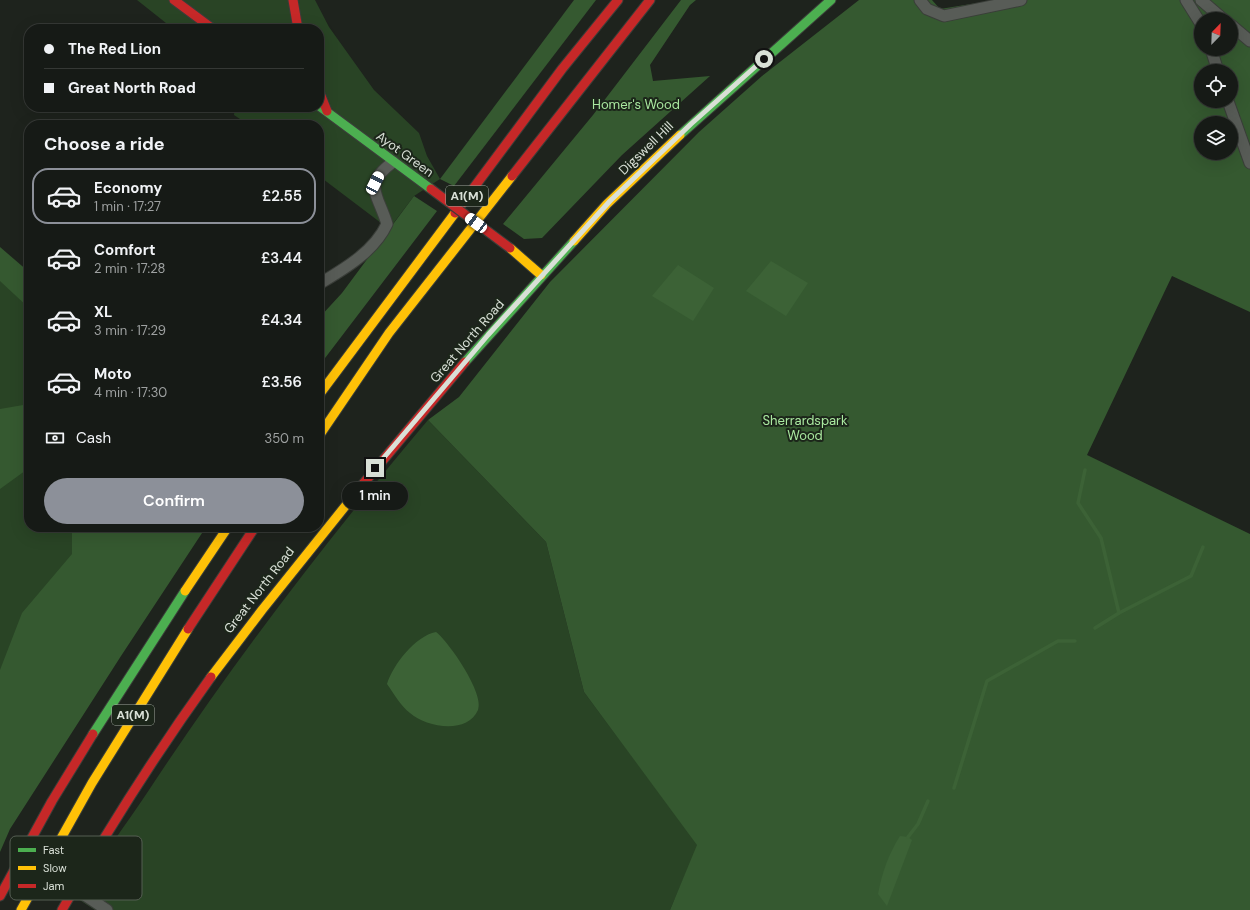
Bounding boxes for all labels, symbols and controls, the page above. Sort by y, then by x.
north arrow [1194,12,1238,56]
map controls [1194,12,1238,160]
text: The Red Lion [68,39,161,59]
route start [755,50,773,68]
button: locate [1194,64,1238,108]
text: Great North Road [68,78,196,98]
park label: Homer's Wood [592,96,680,113]
button: layers [1194,116,1238,160]
street label: Digswell Hill [615,118,677,178]
street label: Ayot Green [373,127,437,181]
text: Choose a ride [44,132,165,156]
car [364,170,386,196]
icon: car [46,178,82,214]
text: Economy [94,178,162,198]
text: £2.55 [262,186,302,206]
road number: A1(M) [446,186,488,206]
text: 1 min · 17:27 [94,198,161,215]
car [463,211,489,235]
icon: car [46,240,82,276]
text: Comfort [94,240,155,260]
text: £3.44 [261,248,302,268]
text: 2 min · 17:28 [94,260,165,277]
street label: Great North Road [426,296,508,386]
icon: car [46,302,82,338]
text: XL [94,302,112,322]
text: £4.34 [261,310,302,330]
text: 3 min · 17:29 [94,322,166,339]
icon: car [46,364,82,400]
text: Moto [94,364,132,384]
text: £3.56 [261,372,302,392]
text: 4 min · 17:30 [94,384,167,401]
park label: Sherrardspark Wood [763,412,848,444]
icon: cash [44,427,66,449]
text: Cash [76,428,111,448]
text: 350 m [264,430,304,447]
route end [366,459,384,477]
button: Confirm [44,478,304,524]
callout: 1 min [342,482,408,510]
text: 1 min [359,487,391,504]
street label: Great North Road [220,543,298,637]
road number: A1(M) [112,705,154,725]
legend [10,836,142,900]
text: Fast [43,843,64,857]
text: Slow [43,861,67,875]
text: Jam [43,879,64,893]

